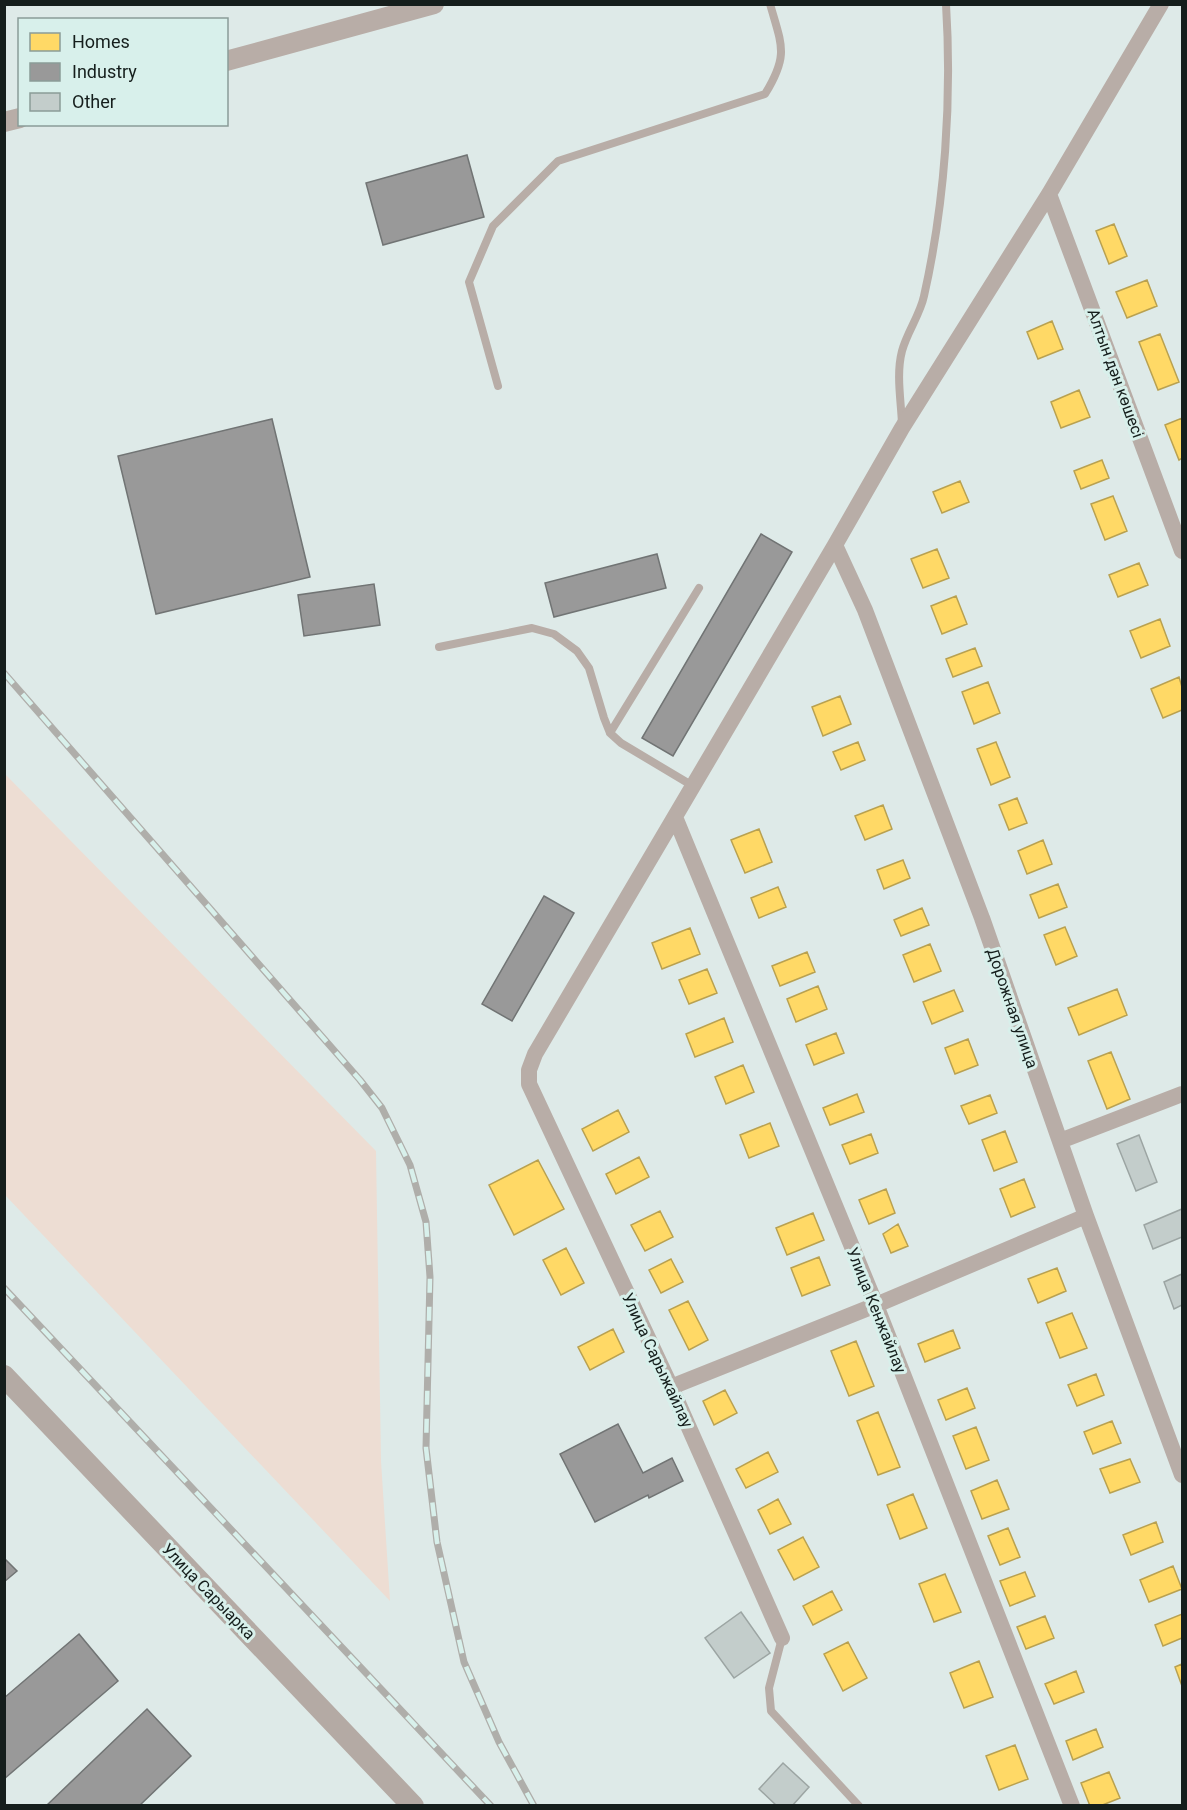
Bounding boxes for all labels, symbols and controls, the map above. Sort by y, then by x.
legend [18,18,228,126]
text: Homes [72,31,130,52]
text: Industry [72,61,137,82]
text: Other [72,91,116,112]
street label: Алтын дән көшесі [1083,306,1148,440]
street label: Дорожная улица [983,946,1042,1071]
street label: Улица Кенжайлау [843,1245,911,1376]
street label: Улица Сарыжайлау [618,1290,697,1431]
street label: Улица Сарыарка [158,1540,259,1643]

